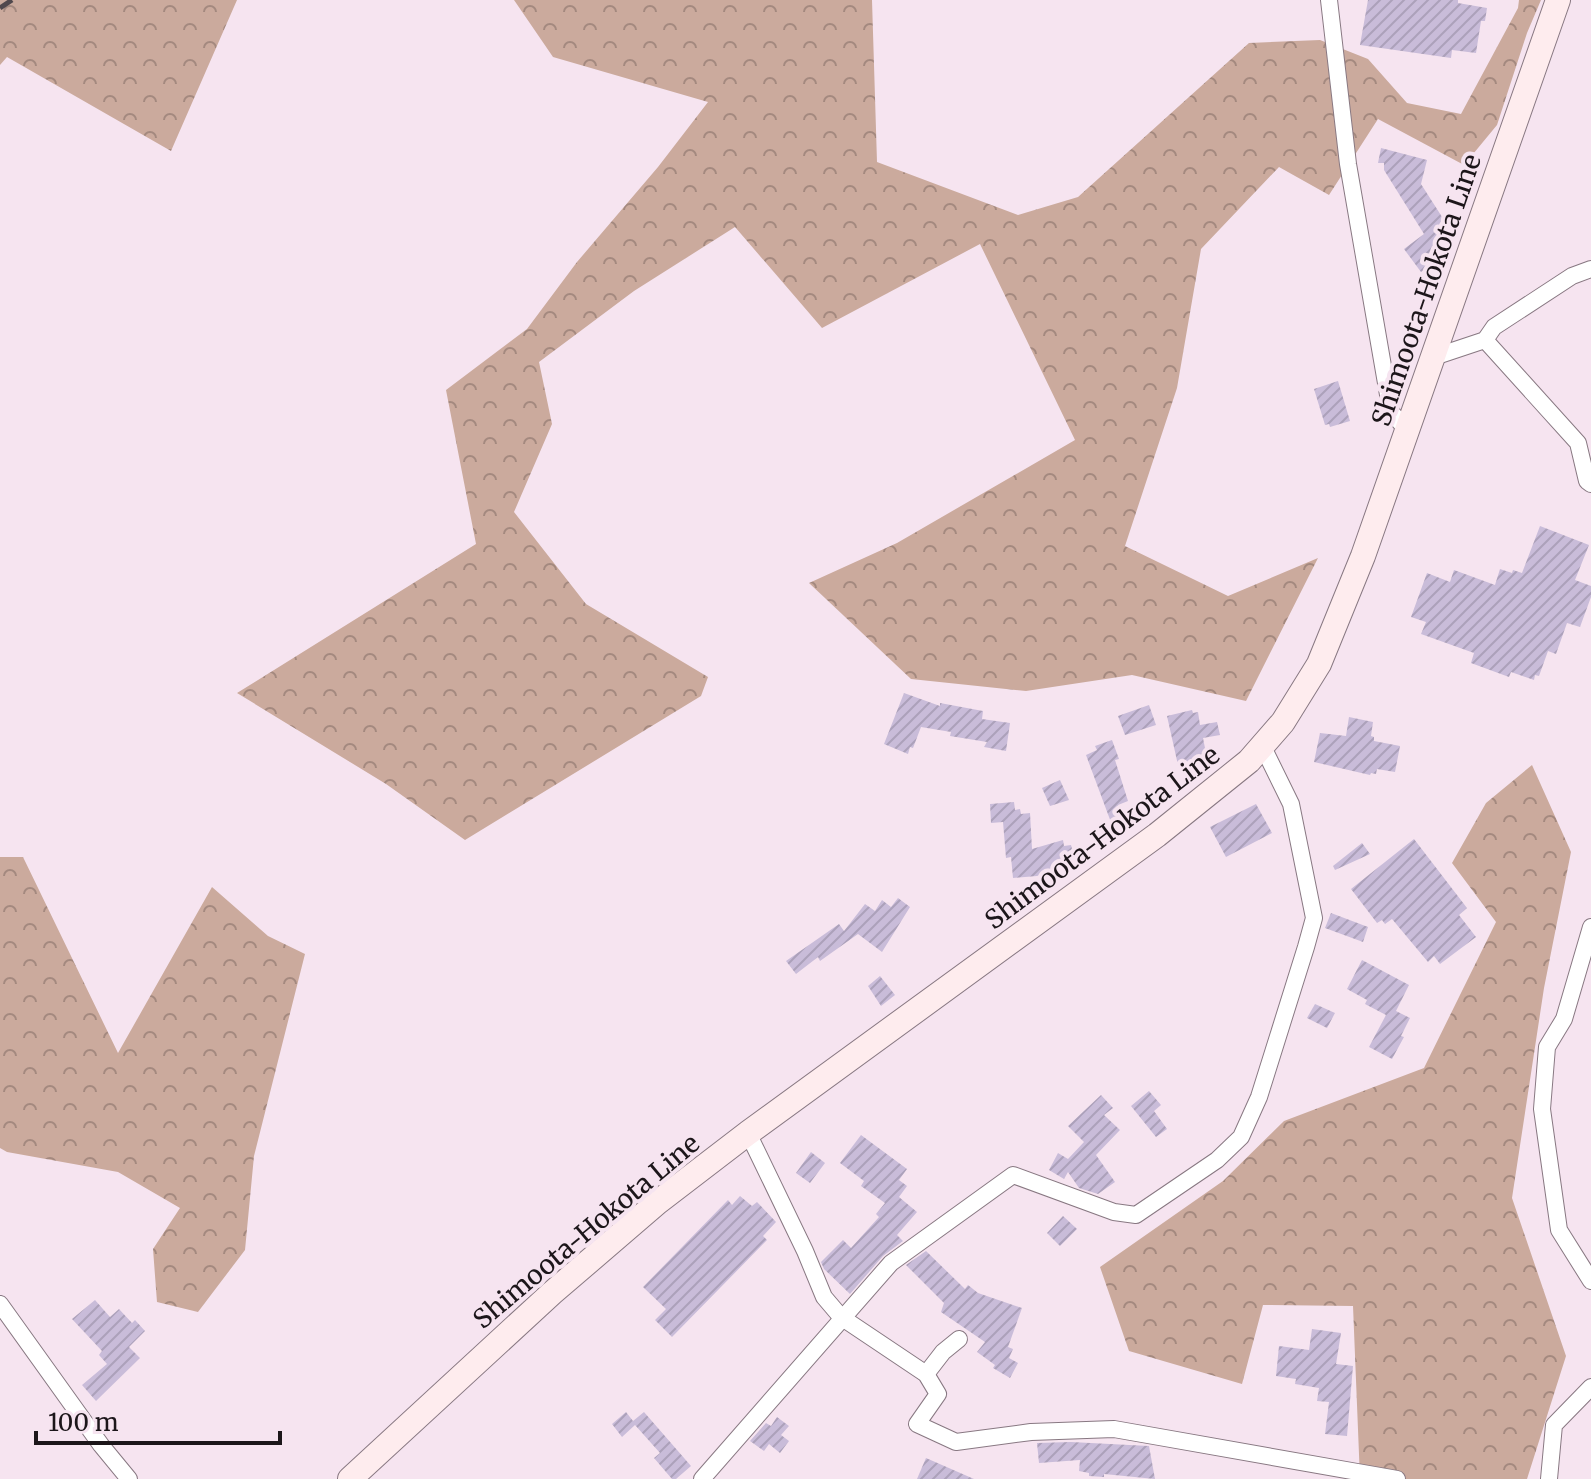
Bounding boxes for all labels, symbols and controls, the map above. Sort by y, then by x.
street label: Shimoota-Hokota Line [1364,150,1488,430]
street label: Shimoota-Hokota Line [978,738,1226,936]
street label: Shimoota-Hokota Line [466,1127,706,1335]
scale bar [36,1395,280,1445]
text: 100 m [48,1407,119,1438]

